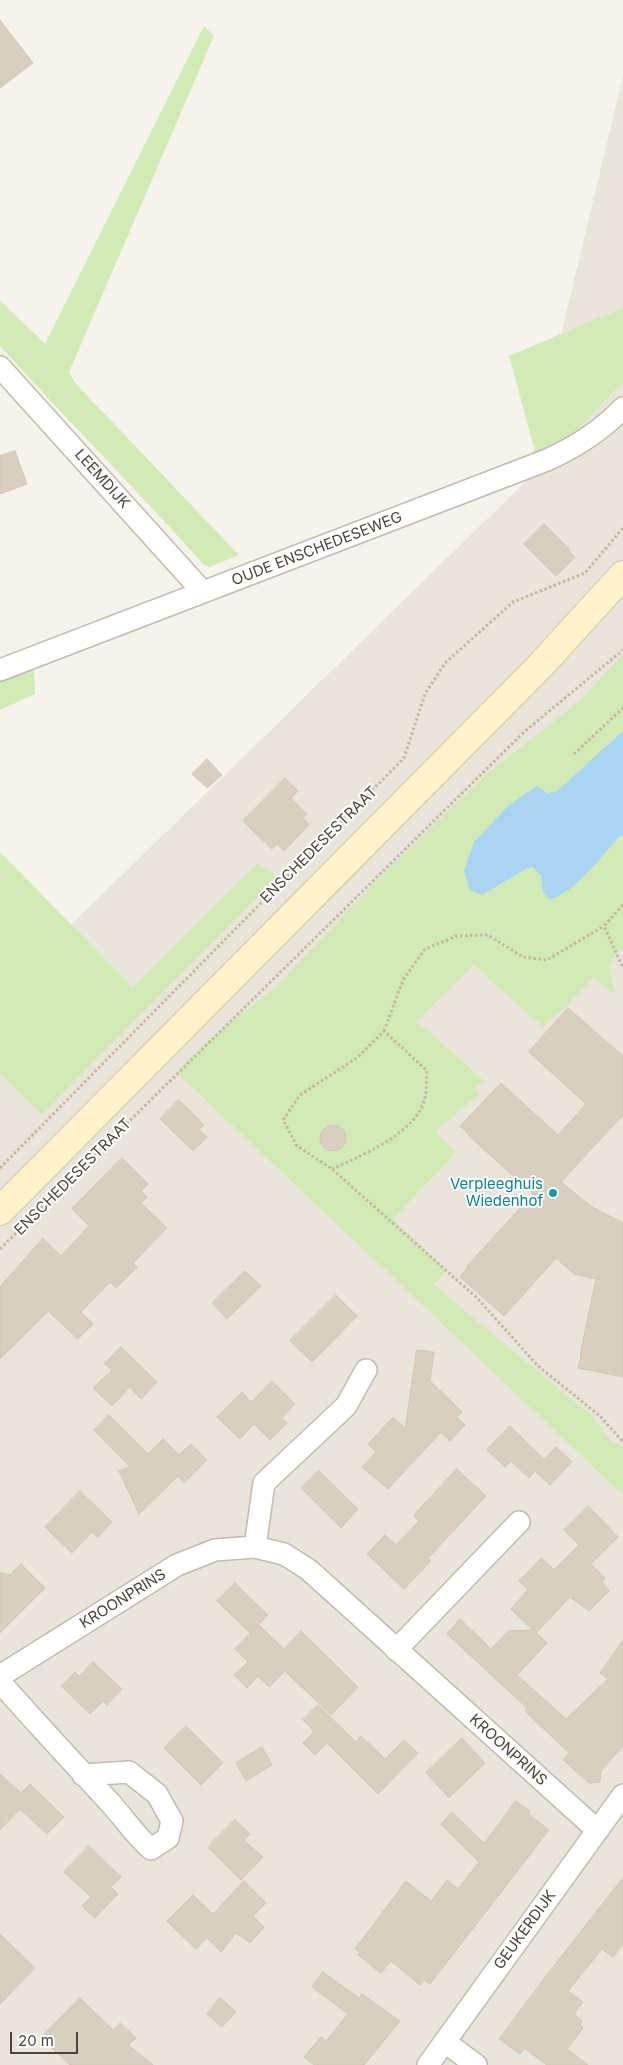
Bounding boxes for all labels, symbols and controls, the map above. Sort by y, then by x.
street label: LEEMDIJK [71,446,133,512]
street label: OUDE ENSCHEDESEWEG [229,508,405,590]
street label: ENSCHEDESESTRAAT [257,783,381,907]
street label: ENSCHEDESESTRAAT [11,1115,135,1239]
place label: Verpleeghuis Wiedenhof [450,1175,543,1210]
marker: Verpleeghuis Wiedenhof [547,1187,559,1199]
street label: KROONPRINS [77,1565,169,1633]
street label: KROONPRINS [466,1710,550,1790]
street label: GEUKERDIJK [490,1887,560,1973]
scale bar [12,2022,80,2054]
text: 20 m [18,2031,54,2050]

